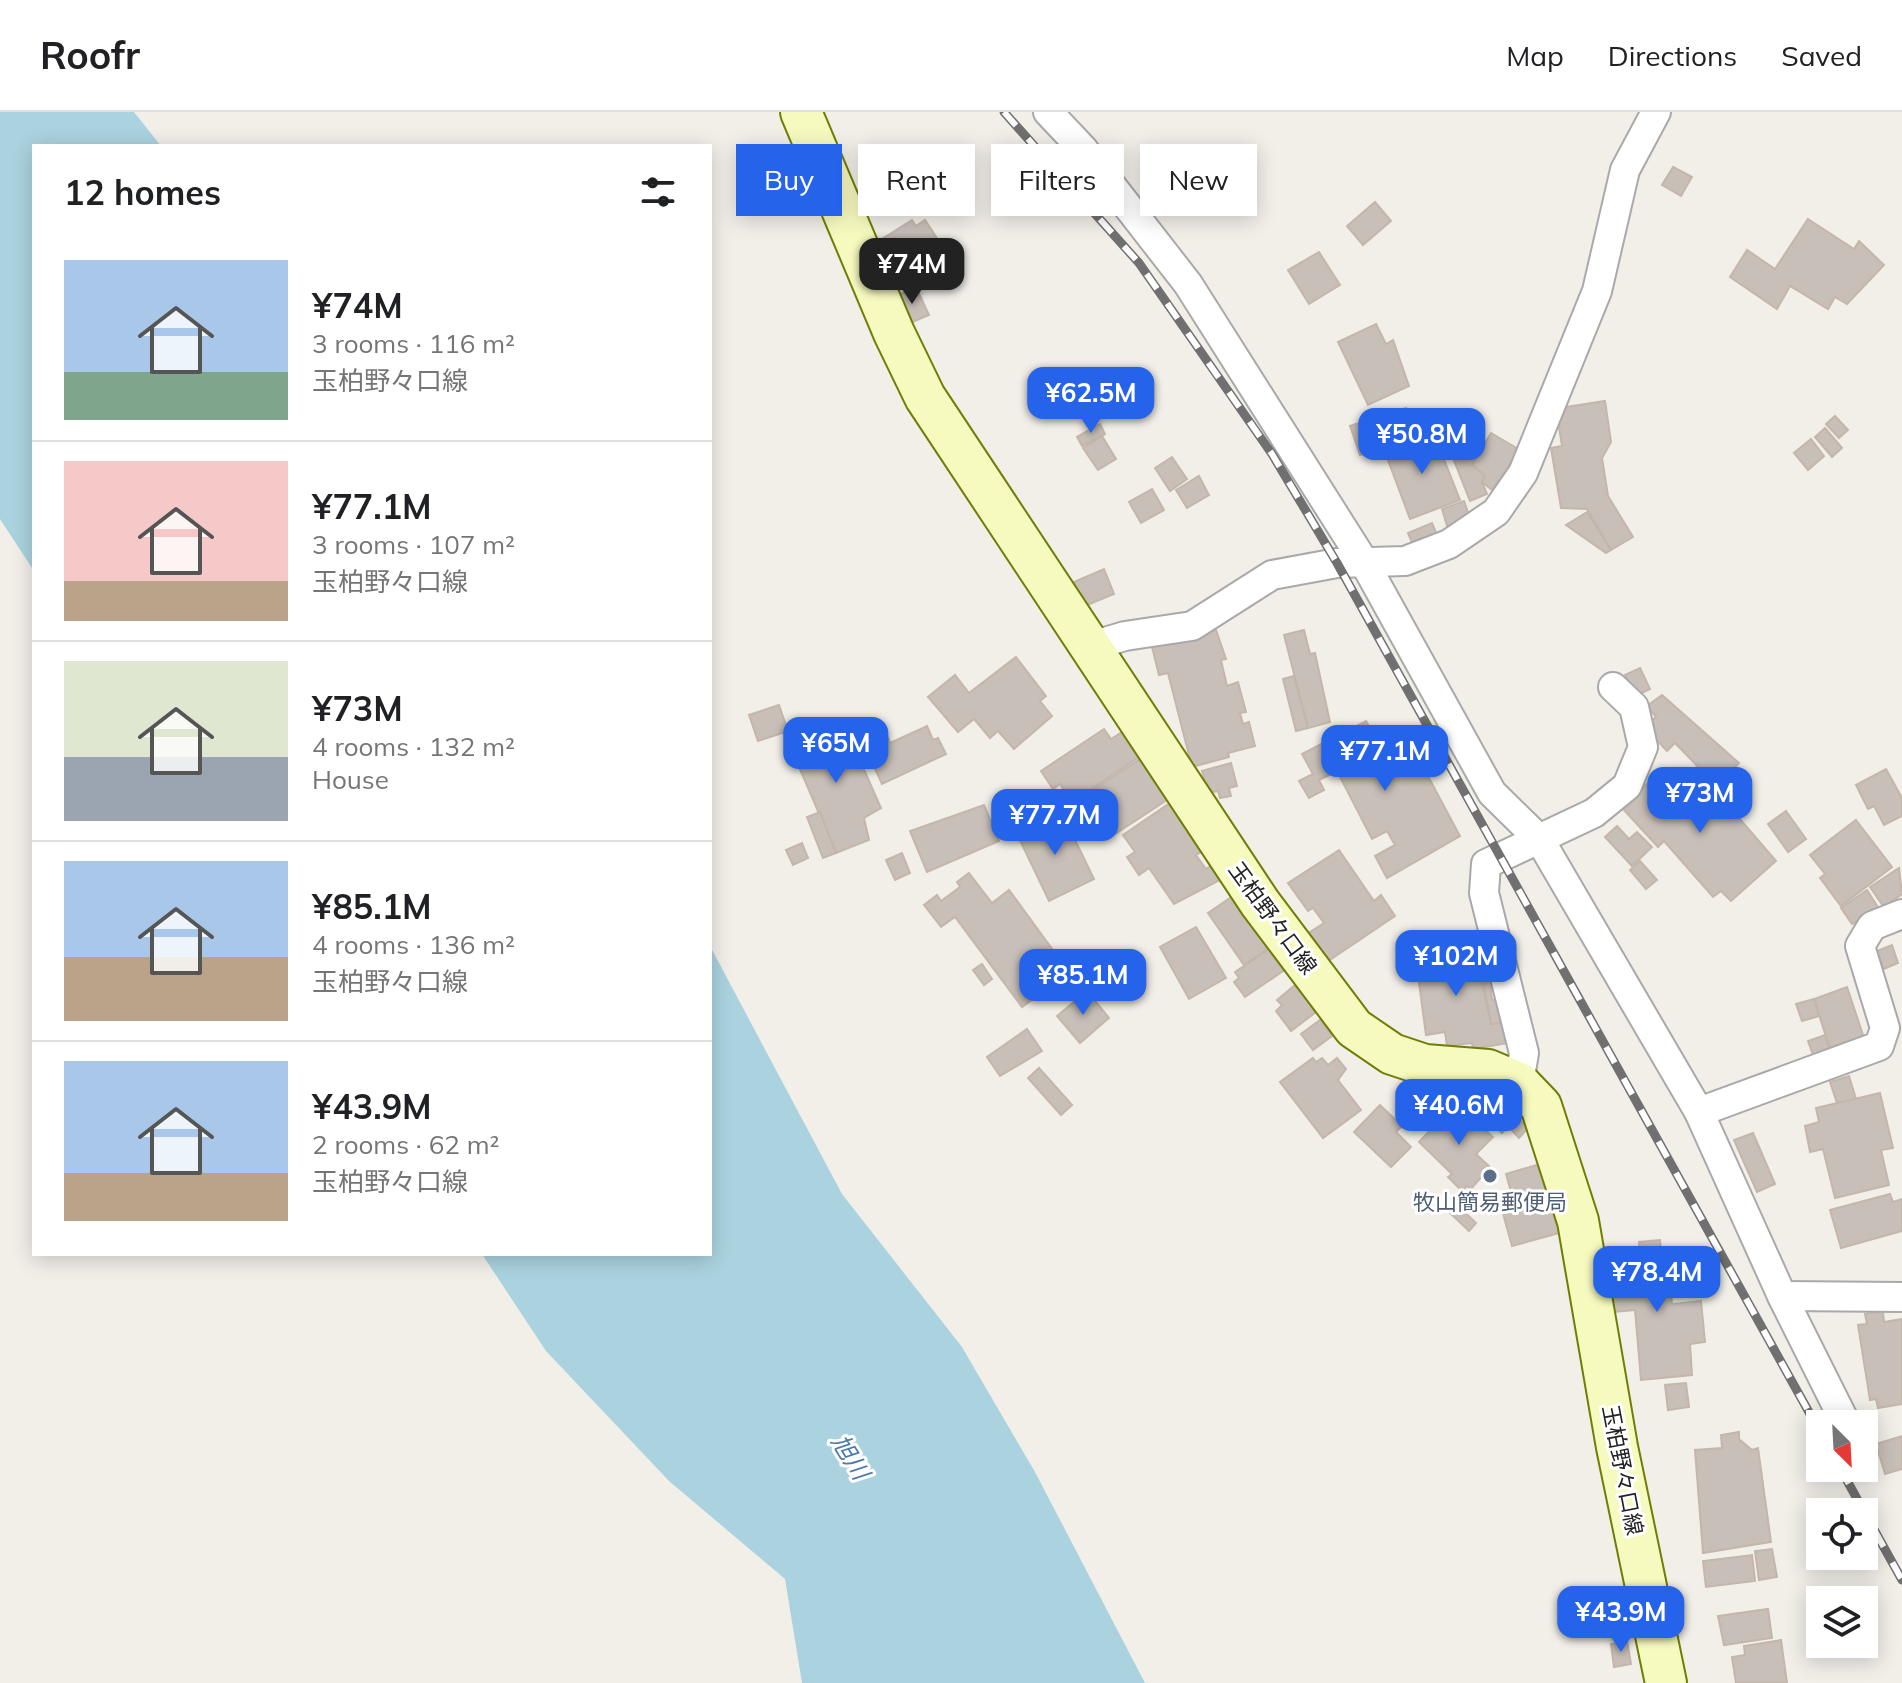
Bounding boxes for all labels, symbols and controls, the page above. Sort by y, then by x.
text: Roofr [40,31,140,79]
text: Map [1506,38,1564,73]
text: Directions [1608,38,1737,73]
text: Saved [1781,38,1862,73]
chip: Buy [736,144,842,216]
chip: Rent [858,144,975,216]
chip: Filters [991,144,1124,216]
chip: New [1140,144,1257,216]
icon: filters [636,170,680,214]
text: 12 homes [64,171,221,214]
pin: ¥74M [865,238,959,306]
text: ¥74M [877,247,947,280]
text: ¥74M [312,284,403,327]
icon: home [128,292,224,388]
text: 3 rooms · 116 m² [312,327,515,360]
text: 玉柏野々口線 [312,364,468,397]
pin: ¥62.5M [1026,367,1156,435]
text: ¥62.5M [1045,376,1137,409]
pin: ¥50.8M [1357,408,1487,476]
text: ¥50.8M [1376,417,1468,450]
text: ¥77.1M [312,485,432,528]
icon: home [128,493,224,589]
text: 3 rooms · 107 m² [312,528,515,561]
text: 玉柏野々口線 [312,565,468,598]
text: ¥73M [312,687,403,730]
icon: home [128,693,224,789]
pin: ¥65M [789,717,883,785]
pin: ¥77.1M [1320,725,1450,793]
text: ¥65M [801,726,871,759]
text: 4 rooms · 132 m² [312,730,515,763]
text: ¥77.1M [1339,734,1431,767]
text: House [312,763,389,796]
pin: ¥73M [1653,767,1747,835]
text: ¥73M [1665,776,1735,809]
pin: ¥77.7M [990,789,1120,857]
text: ¥77.7M [1009,798,1101,831]
street label: 玉柏野々口線 [1223,856,1323,980]
text: ¥85.1M [312,885,432,928]
icon: home [128,893,224,989]
text: 4 rooms · 136 m² [312,928,515,961]
pin: ¥102M [1400,930,1512,998]
text: ¥102M [1413,939,1499,972]
pin: ¥85.1M [1018,949,1148,1017]
text: ¥85.1M [1037,958,1129,991]
text: 玉柏野々口線 [312,965,468,998]
pin: ¥40.6M [1394,1079,1524,1147]
text: ¥43.9M [312,1085,432,1128]
text: ¥40.6M [1413,1088,1505,1121]
icon: home [128,1093,224,1189]
text: 2 rooms · 62 m² [312,1128,499,1161]
text: 玉柏野々口線 [312,1165,468,1198]
marker: 牧山簡易郵便局 [1481,1167,1499,1185]
place label: 牧山簡易郵便局 [1413,1188,1567,1216]
pin: ¥78.4M [1592,1246,1722,1314]
text: ¥78.4M [1611,1255,1703,1288]
street label: 玉柏野々口線 [1597,1403,1649,1537]
north arrow [1806,1410,1878,1482]
map controls [1806,1410,1878,1658]
water label: 旭川 [825,1428,878,1487]
button: locate [1806,1498,1878,1570]
pin: ¥43.9M [1556,1586,1686,1654]
button: layers [1806,1586,1878,1658]
text: ¥43.9M [1575,1595,1667,1628]

